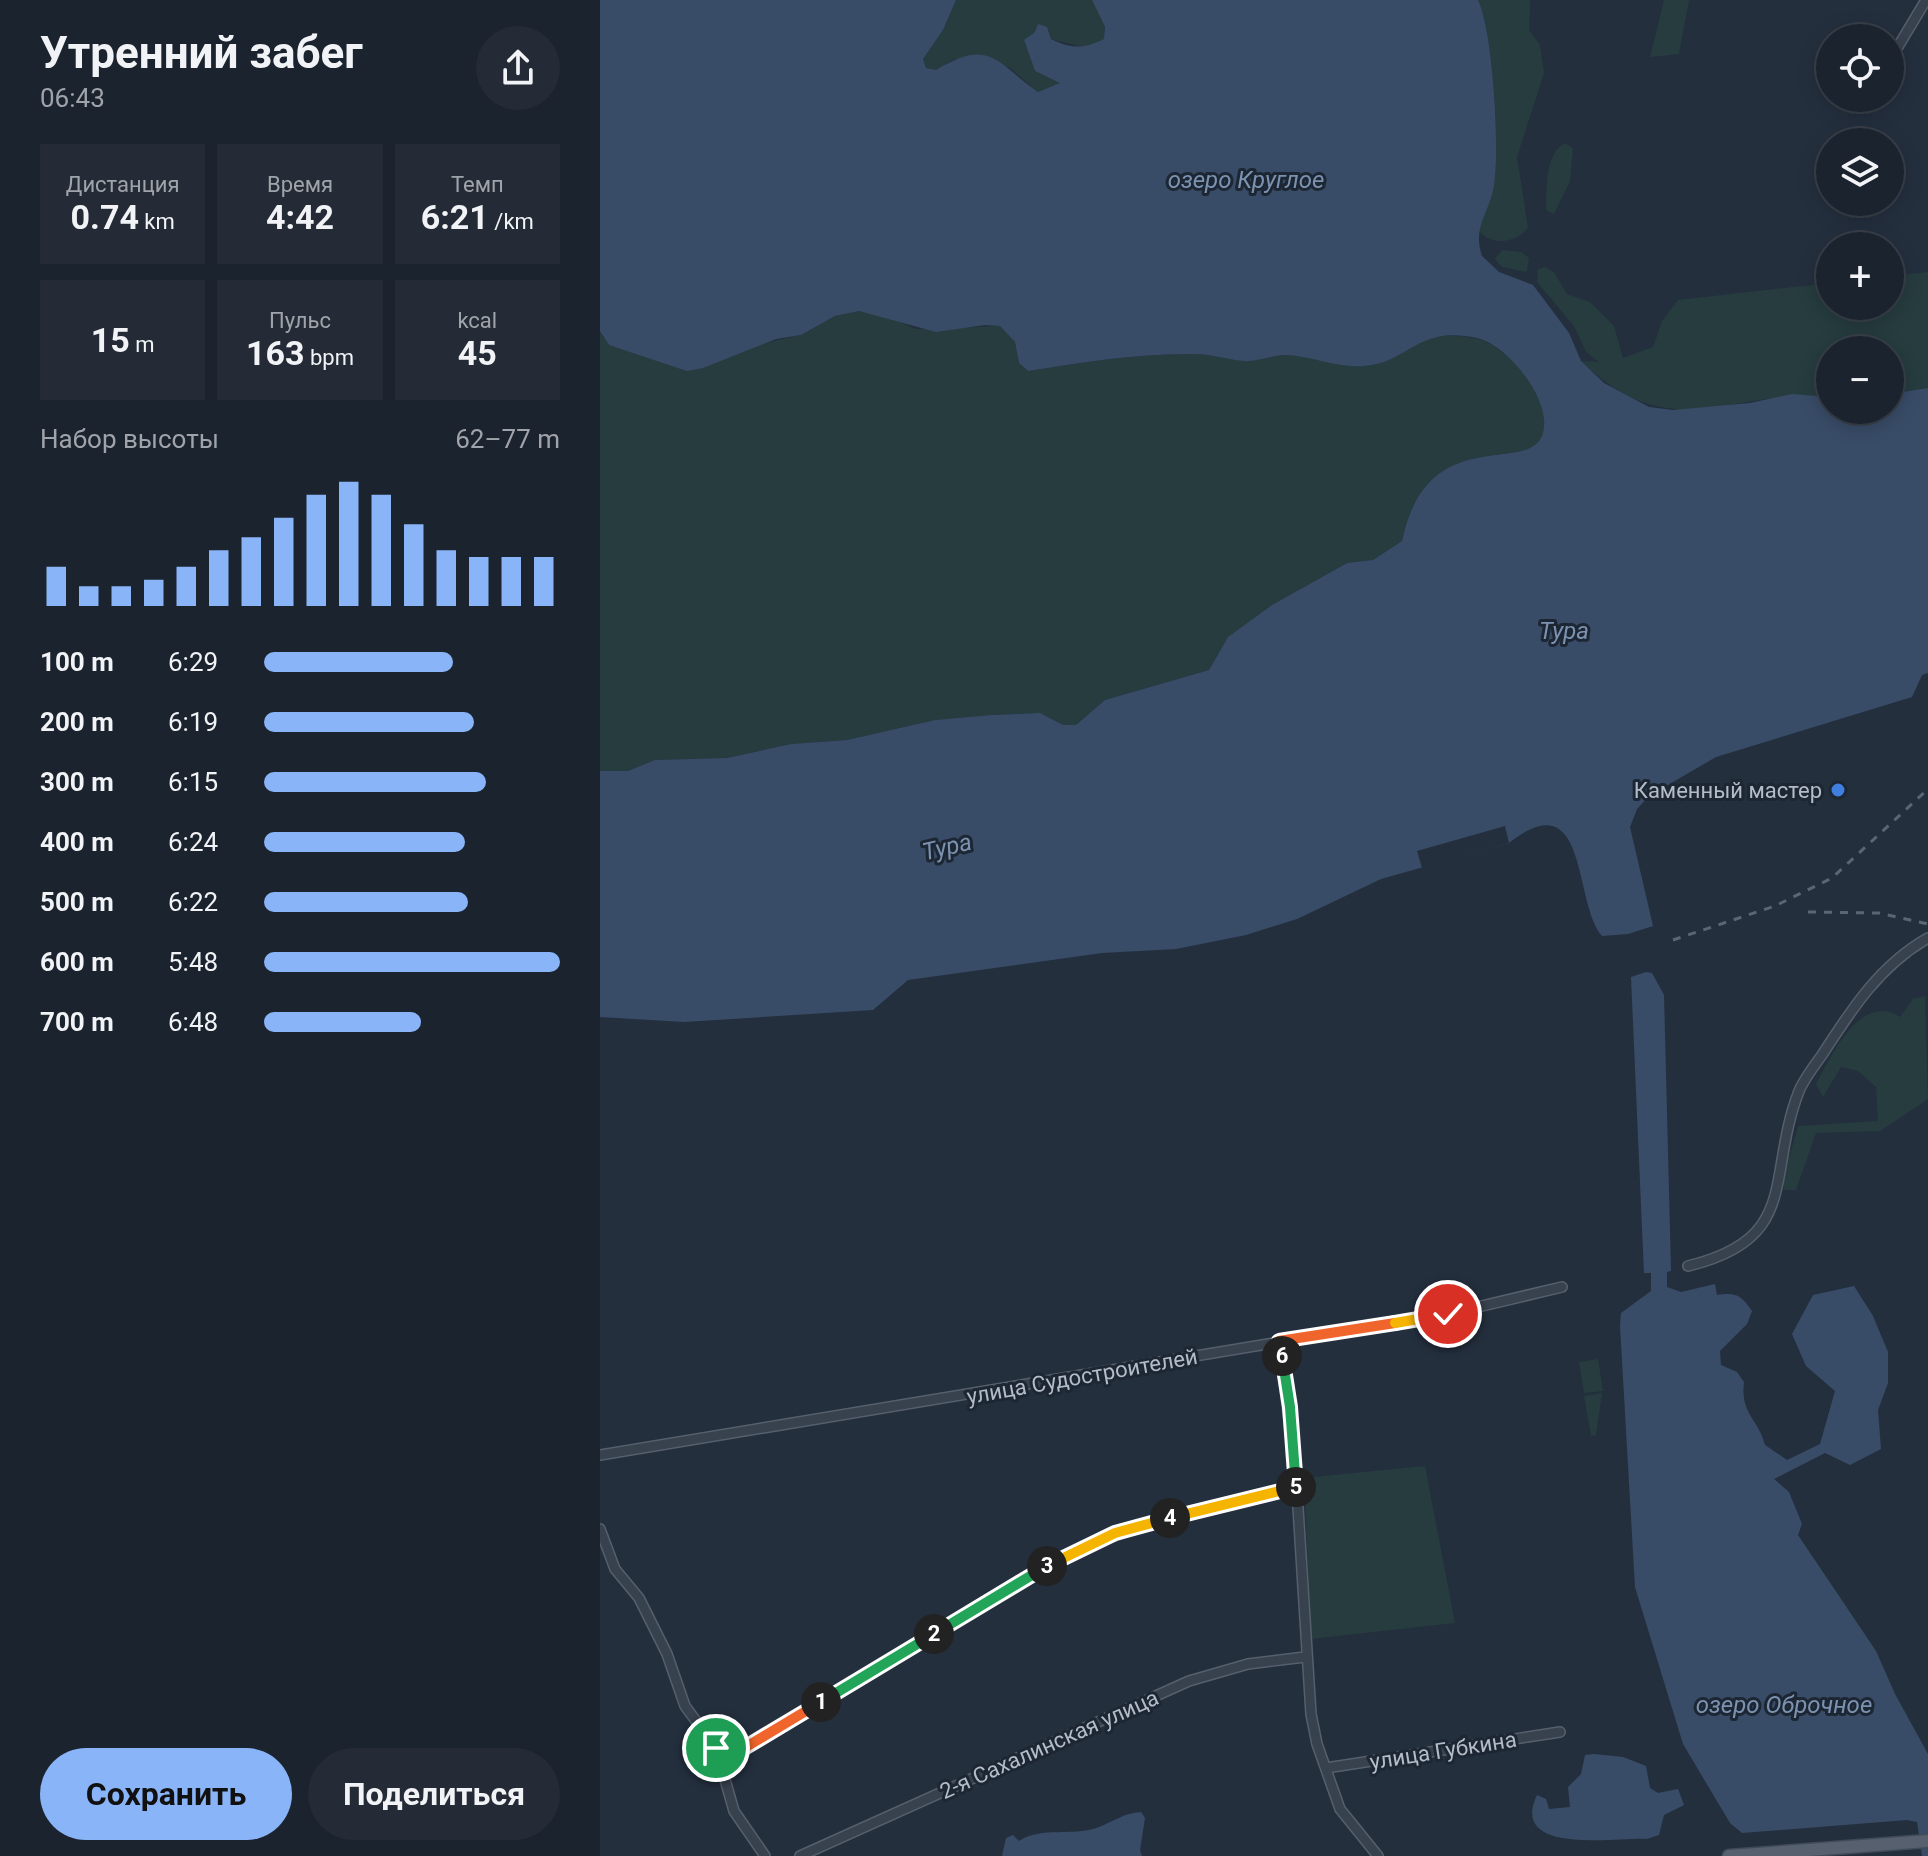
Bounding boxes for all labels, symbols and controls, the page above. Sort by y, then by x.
map controls [1816,24,1904,424]
button: locate [1816,24,1904,112]
button: share [476,26,560,110]
text: Утренний забег [40,27,363,79]
text: 06:43 [40,83,105,113]
button: layers [1816,128,1904,216]
water label: озеро Круглое [1168,166,1324,194]
text: Дистанция [66,172,179,197]
text: Время [267,172,333,197]
text: Темп [451,172,504,197]
text: 0.74 [71,197,139,237]
text: 4:42 [266,197,334,237]
text: 6:21 [421,197,489,237]
text: km [139,209,175,234]
text: /km [489,209,534,234]
button: + [1816,232,1904,320]
text: Пульс [269,308,331,333]
text: kcal [457,308,497,333]
text: 15 [91,320,130,360]
text: m [130,332,155,357]
text: 163 [246,333,305,373]
text: 45 [458,333,497,373]
button: − [1816,336,1904,424]
text: bpm [305,345,354,370]
text: Набор высоты [40,424,219,454]
text: 62–77 m [455,424,560,454]
water label: Тура [1539,617,1589,645]
text: 100 m [40,647,114,677]
text: 6:29 [168,647,218,677]
text: 200 m [40,707,114,737]
text: 6:19 [168,707,218,737]
text: 300 m [40,767,114,797]
text: 6:15 [168,767,218,797]
place label: Каменный мастер [1634,778,1822,803]
marker: Каменный мастер [1829,781,1847,799]
text: 400 m [40,827,114,857]
text: 6:24 [168,827,218,857]
water label: Тура [920,828,974,866]
text: 500 m [40,887,114,917]
text: 6:22 [168,887,218,917]
text: 600 m [40,947,114,977]
text: 5:48 [168,947,218,977]
text: 700 m [40,1007,114,1037]
text: 6:48 [168,1007,218,1037]
pin [1414,1280,1482,1348]
icon: check [1426,1292,1470,1336]
pin: 6 [1262,1336,1302,1376]
text: 6 [1276,1343,1288,1368]
street label: улица Судостроителей [965,1344,1199,1409]
pin: 5 [1276,1467,1316,1507]
text: 5 [1290,1474,1302,1499]
pin: 4 [1150,1498,1190,1538]
text: 4 [1164,1505,1176,1530]
pin: 3 [1027,1546,1067,1586]
text: 3 [1041,1553,1053,1578]
pin: 2 [914,1614,954,1654]
text: 2 [928,1621,940,1646]
pin: 1 [801,1682,841,1722]
street label: 2-я Сахалинская улица [936,1685,1162,1804]
text: 1 [815,1689,827,1714]
water label: озеро Оброчное [1696,1691,1872,1719]
pin [682,1714,750,1782]
icon: arrive [694,1726,738,1770]
street label: улица Губкина [1368,1727,1518,1774]
button: Сохранить [40,1748,292,1840]
button: Поделиться [308,1748,560,1840]

